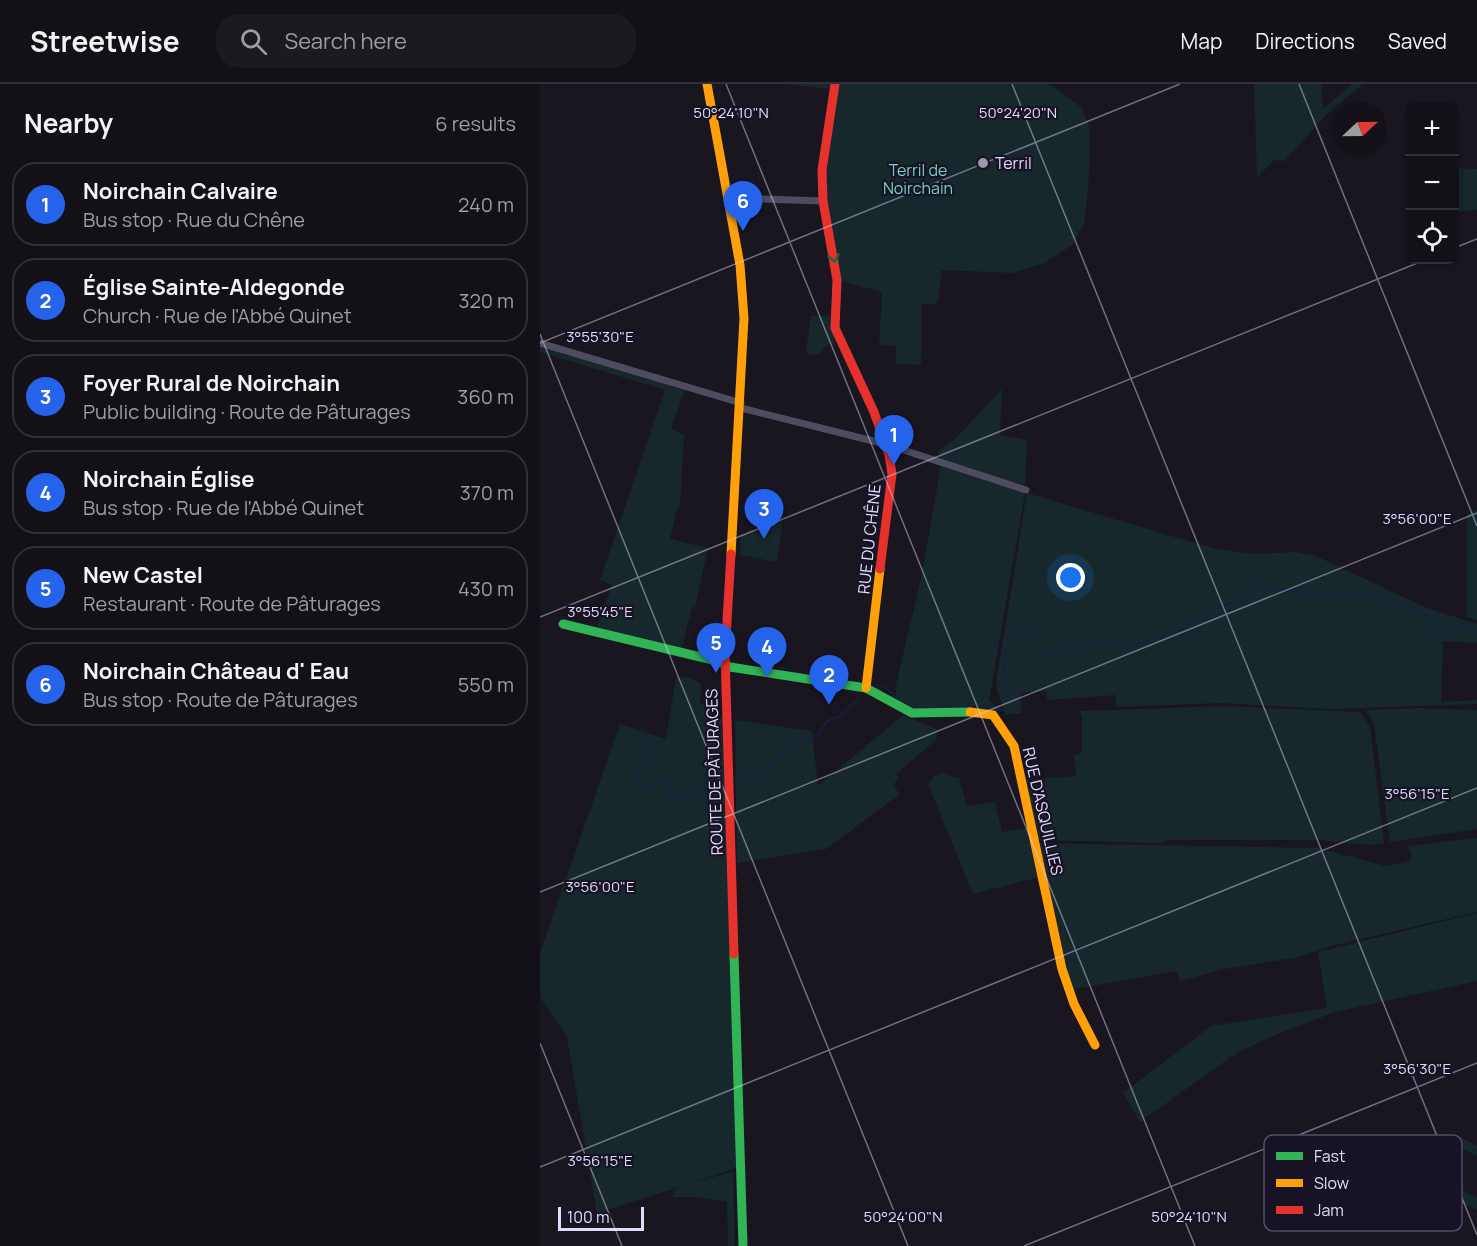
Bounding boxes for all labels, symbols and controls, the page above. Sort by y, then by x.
search box [216,14,636,68]
text: Streetwise [30,22,180,60]
icon: search [237,25,270,58]
text: Search here [285,26,407,56]
text: Map [1181,27,1222,55]
text: Directions [1255,27,1355,55]
text: Saved [1388,27,1447,55]
text: 50°24'10"N [693,102,769,123]
text: 50°24'20"N [979,102,1057,123]
north arrow [1333,102,1387,156]
map controls [1405,102,1459,264]
button: + [1405,102,1459,156]
text: Nearby [24,105,113,141]
text: 6 results [435,110,516,137]
place label: Terril [995,152,1032,174]
marker: Terril [976,156,990,170]
button: − [1405,156,1459,210]
park label: Terril de Noirchain [883,159,953,199]
text: Noirchain Calvaire [83,176,278,206]
pin: 6 [724,182,762,231]
text: 1 [41,191,50,218]
text: 240 m [458,191,514,218]
text: Bus stop · Rue du Chêne [83,206,305,233]
button: locate [1405,210,1459,264]
one-way arrow [827,253,840,263]
text: Église Sainte-Aldegonde [83,272,345,302]
text: 2 [40,287,51,314]
text: 320 m [458,287,514,314]
text: Church · Rue de l'Abbé Quinet [83,302,352,329]
text: 3°55'30"E [566,326,634,347]
text: Foyer Rural de Noirchain [83,368,340,398]
text: 3 [40,383,51,410]
text: 360 m [457,383,514,410]
text: Public building · Route de Pâturages [83,398,411,425]
pin: 1 [874,416,914,465]
text: Noirchain Église [83,464,254,494]
text: 4 [39,479,52,506]
text: 370 m [460,479,514,506]
street label: RUE DU CHÊNE [852,483,886,595]
pin: 3 [744,490,784,539]
text: Bus stop · Rue de l'Abbé Quinet [83,494,364,521]
text: 3°56'00"E [1383,508,1451,529]
text: New Castel [83,560,203,590]
your location [1056,563,1085,592]
text: 5 [40,575,51,602]
text: 430 m [458,575,514,602]
text: Restaurant · Route de Pâturages [83,590,381,617]
text: 3°55'45"E [567,601,633,622]
pin: 5 [696,624,735,673]
pin: 4 [748,628,786,677]
text: Noirchain Château d' Eau [83,656,349,686]
pin: 2 [810,656,848,705]
text: 6 [39,671,52,698]
text: 550 m [458,671,514,698]
text: Bus stop · Route de Pâturages [83,686,358,713]
street label: ROUTE DE PÂTURAGES [700,688,728,856]
street label: RUE D'ASQUILLIES [1018,745,1068,877]
text: 3°56'15"E [1384,783,1450,804]
text: 3°56'00"E [566,876,634,897]
text: 3°56'30"E [1383,1058,1451,1079]
legend [1264,1135,1462,1231]
text: Fast [1314,1145,1345,1167]
text: 3°56'15"E [567,1150,633,1171]
text: Slow [1314,1172,1349,1194]
text: Jam [1314,1199,1344,1221]
scale bar [558,1204,644,1232]
text: 100 m [567,1206,610,1228]
text: 50°24'00"N [864,1206,942,1227]
text: 50°24'10"N [1151,1206,1227,1227]

